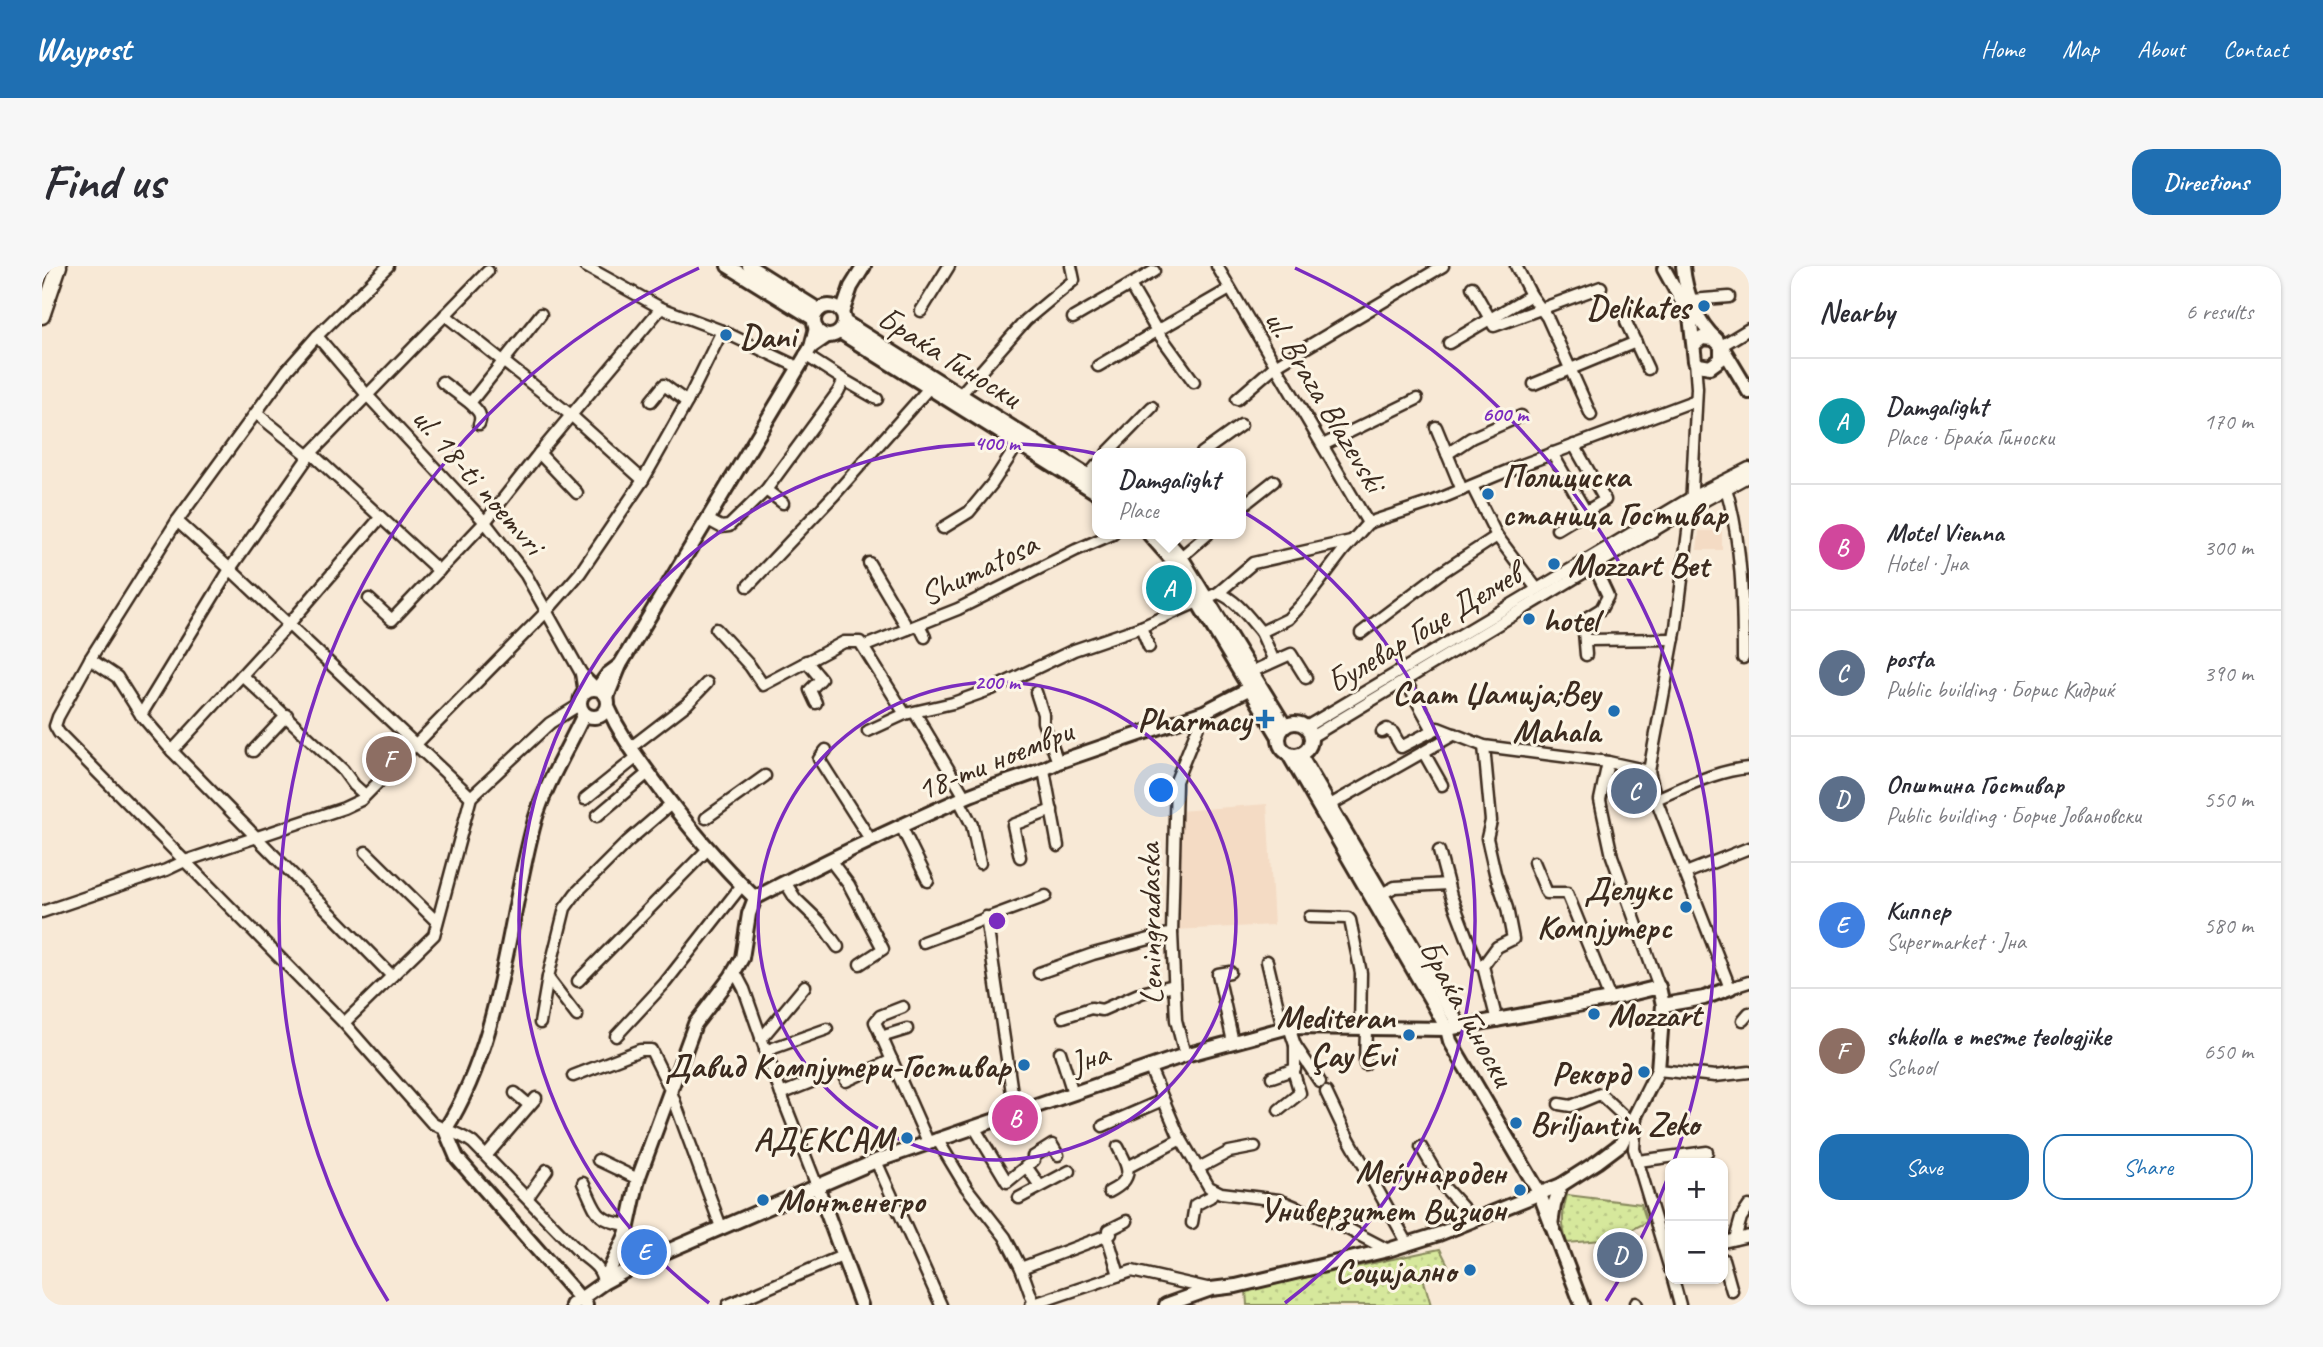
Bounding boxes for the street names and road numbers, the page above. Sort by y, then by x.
street label: Браќа Гиноски [870,296,1031,418]
street label: ul. Braza Blazevski [1254,302,1398,502]
street label: ul. 18-ti noemvri [402,398,557,566]
street label: Shumatosa [913,521,1047,615]
street label: Булевар Гоце Делчев [1319,549,1535,702]
street label: 18-ти ноември [910,709,1080,810]
street label: Leningradaska [1128,841,1172,1005]
street label: Браќа Гиноски [1410,932,1525,1095]
street label: Јна [1062,1031,1117,1085]

